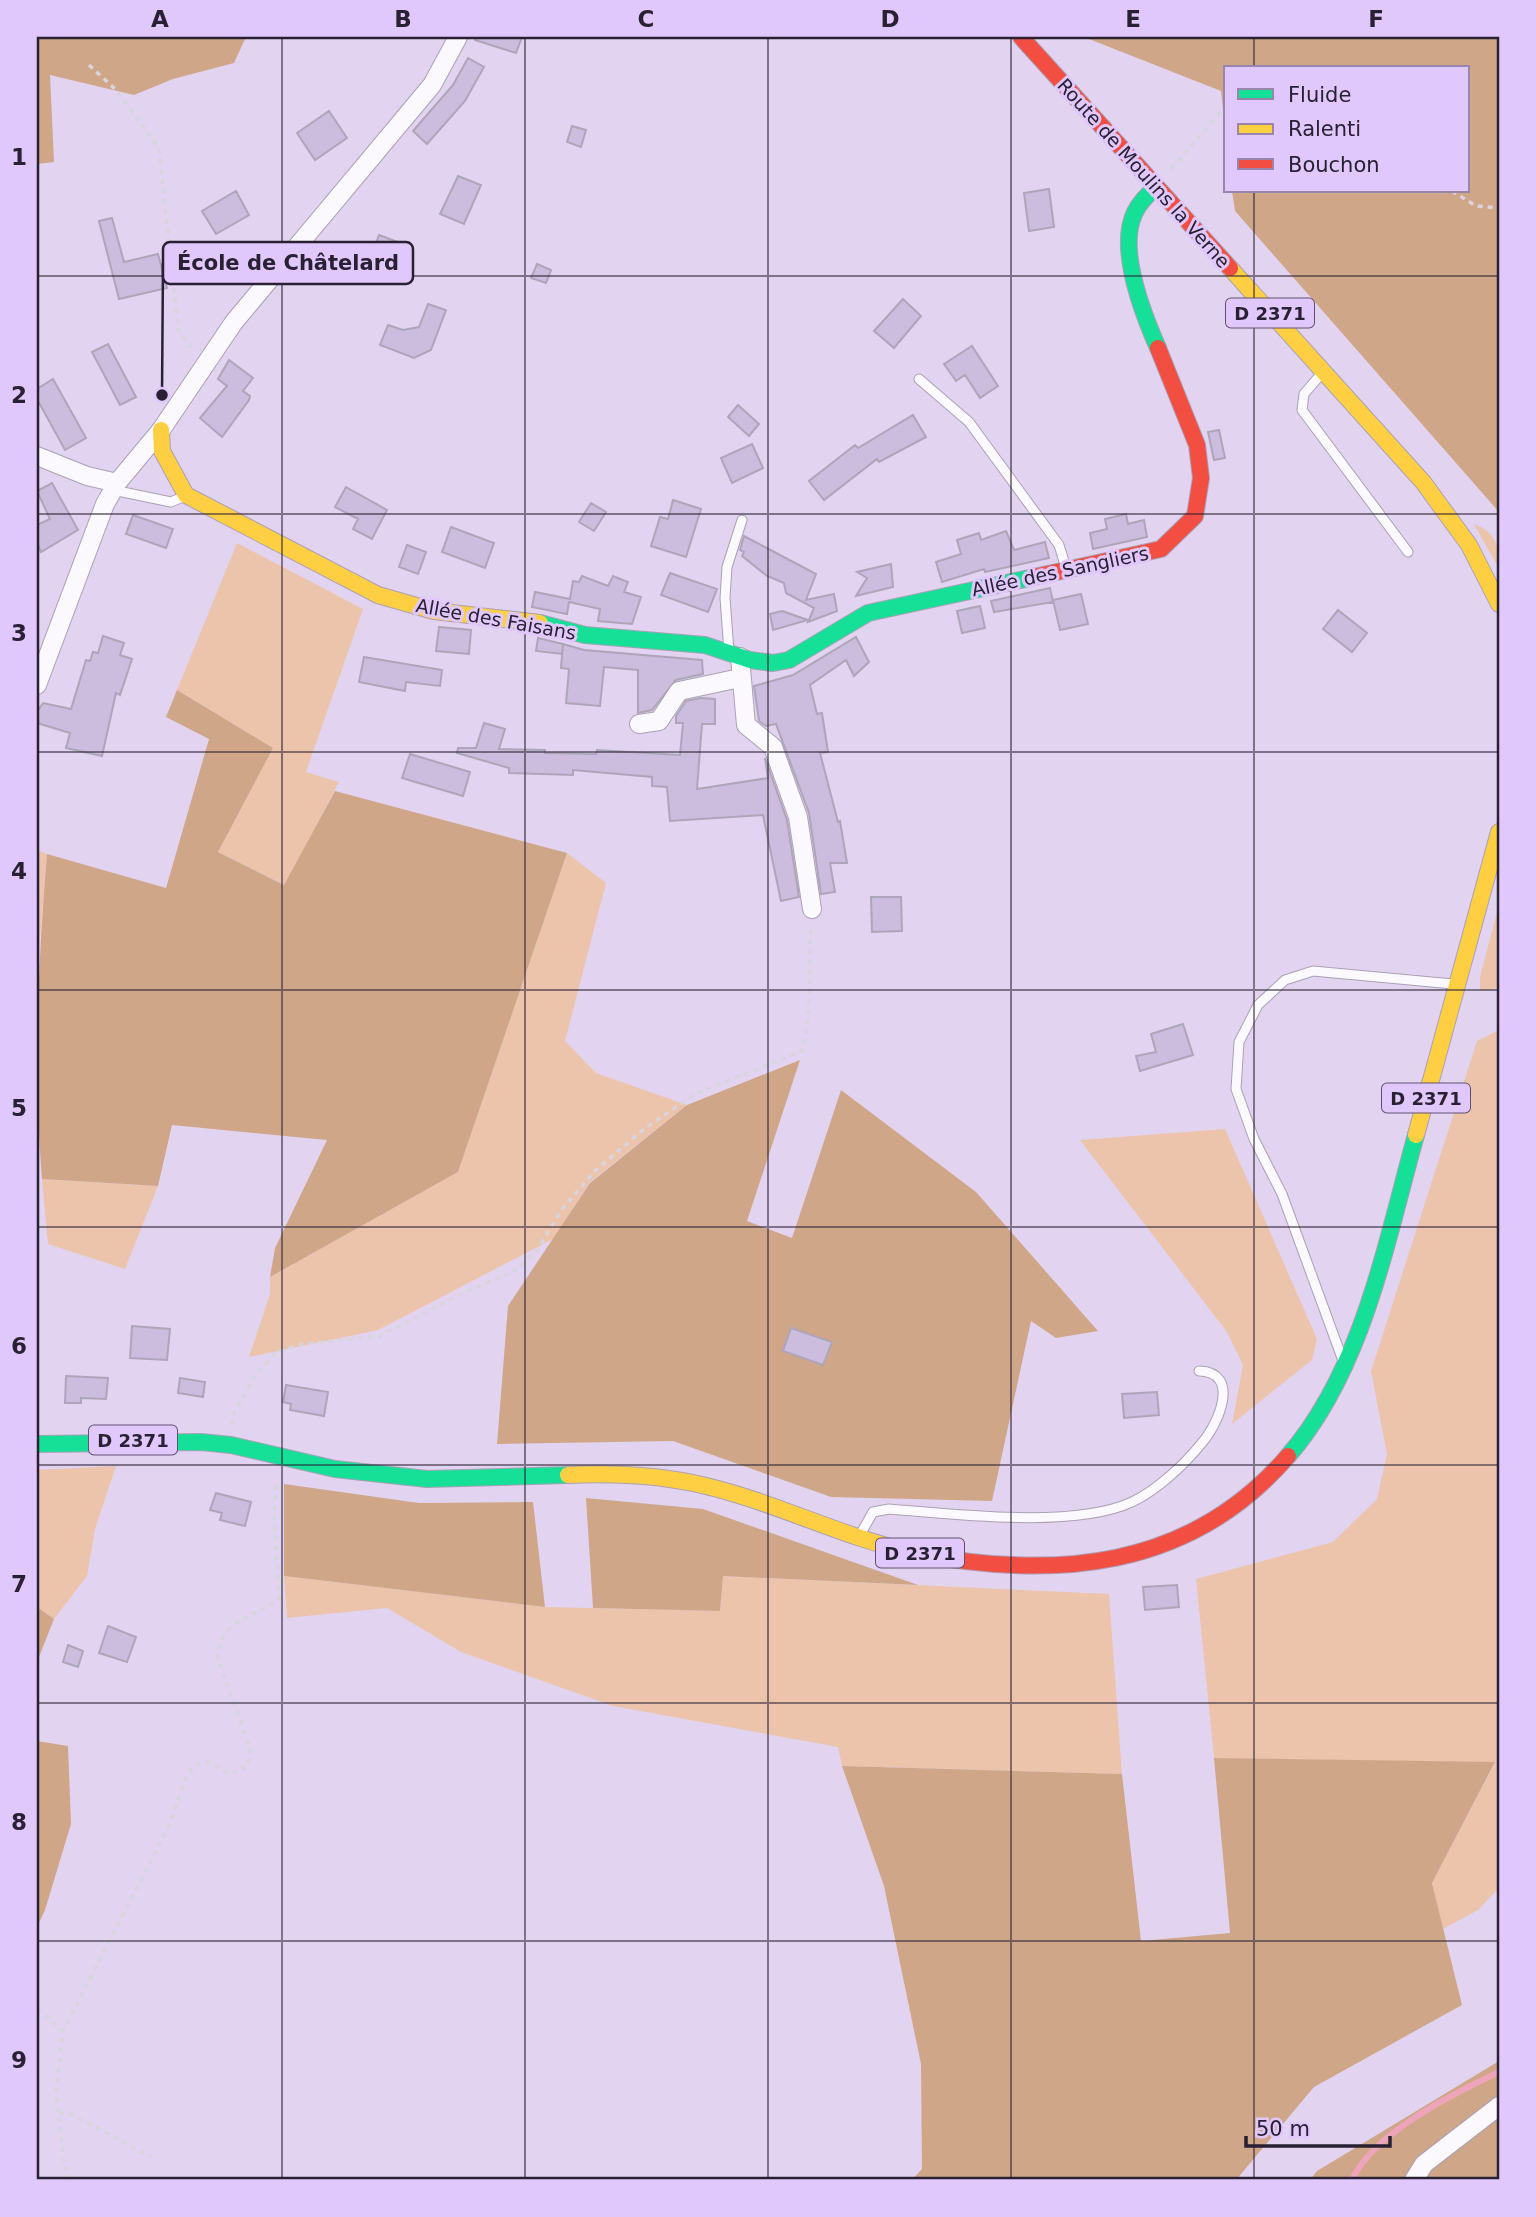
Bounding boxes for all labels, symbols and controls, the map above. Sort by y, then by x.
text: A [151,6,169,32]
text: B [394,6,412,32]
text: C [638,6,654,32]
text: D [880,6,900,32]
text: E [1125,6,1141,32]
text: F [1368,6,1384,32]
legend [1224,66,1470,192]
street label: Route de Moulins la Verne [1053,74,1235,272]
text: Fluide [1288,83,1351,107]
text: Ralenti [1288,117,1361,141]
text: 1 [11,144,27,170]
text: Bouchon [1288,153,1380,177]
callout: École de Châtelard [163,242,413,284]
text: École de Châtelard [177,250,399,275]
road number: D 2371 [1226,298,1314,328]
text: 2 [11,382,27,408]
street label: Allée des Sangliers [969,541,1151,601]
street label: Allée des Faisans [414,594,578,644]
text: 3 [11,620,27,646]
text: 4 [11,858,27,884]
road number: D 2371 [1382,1084,1470,1112]
text: 5 [11,1095,27,1121]
text: 6 [11,1333,27,1359]
road number: D 2371 [89,1426,177,1455]
road number: D 2371 [876,1538,964,1568]
text: 7 [11,1571,27,1597]
text: 8 [11,1809,27,1835]
text: 9 [11,2047,27,2073]
scale bar [1246,2105,1389,2149]
text: 50 m [1256,2117,1310,2141]

